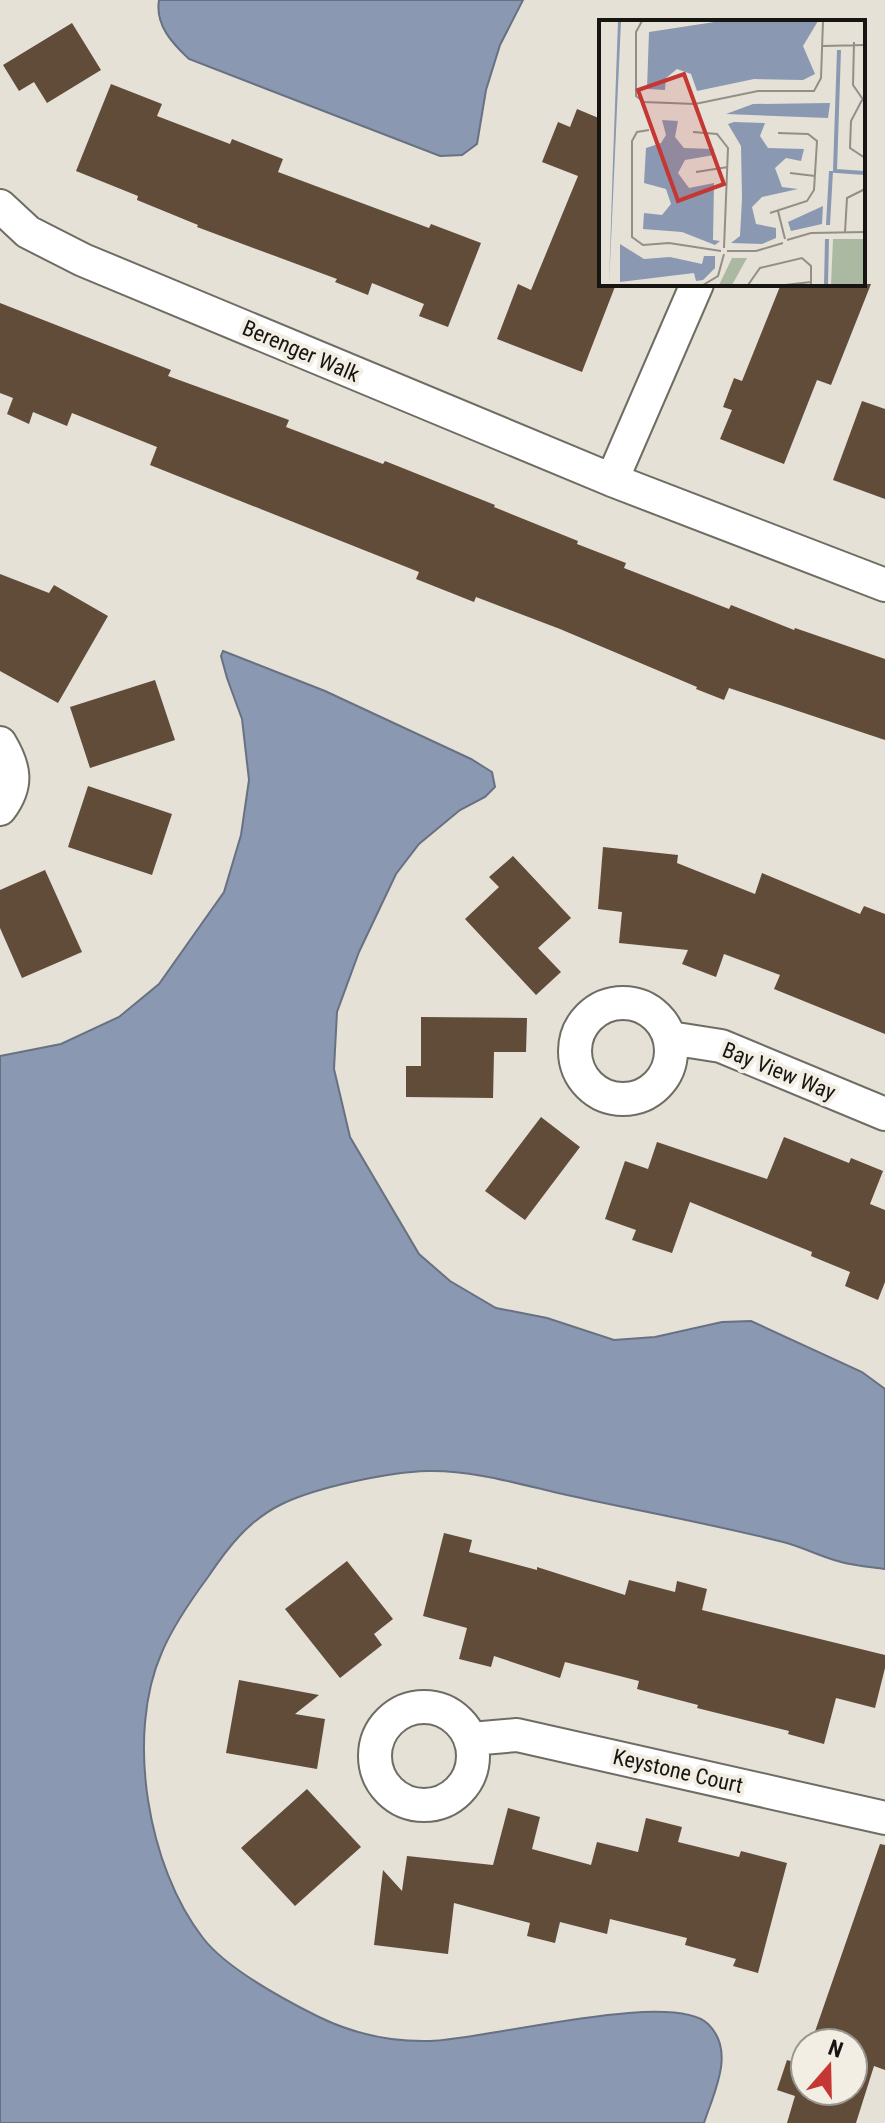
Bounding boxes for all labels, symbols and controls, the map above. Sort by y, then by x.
inset map [599,20,865,286]
street label: Berenger Walk [239,315,363,387]
street label: Bay View Way [719,1037,839,1105]
street label: Keystone Court [611,1744,745,1798]
north arrow [789,2027,869,2107]
text: N [825,2035,846,2063]

